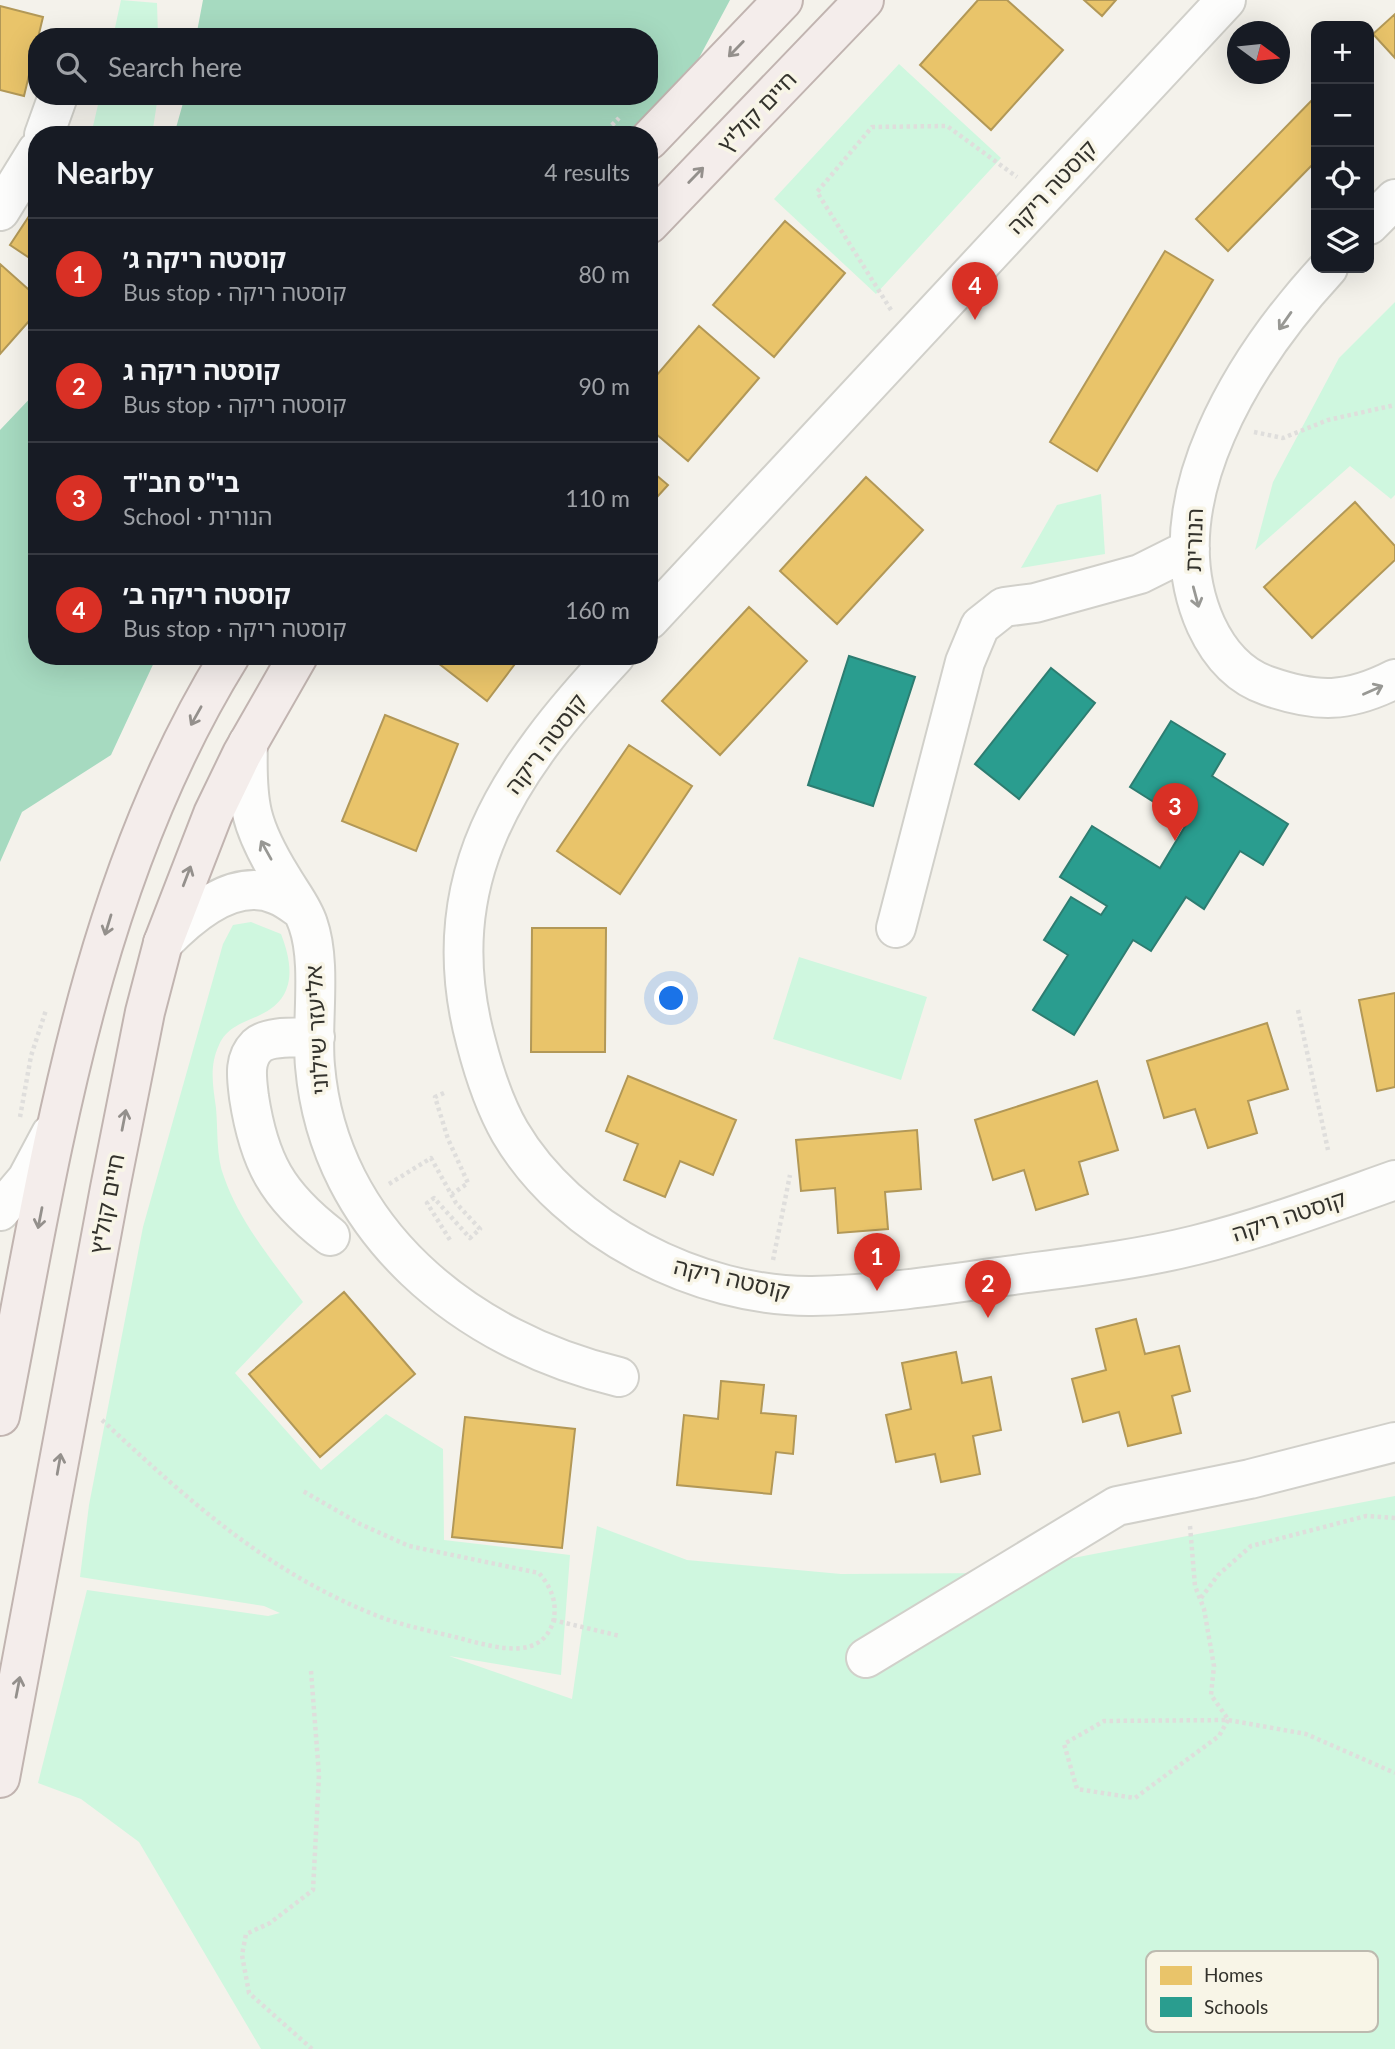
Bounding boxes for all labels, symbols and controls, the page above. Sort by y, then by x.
north arrow [1227,21,1290,84]
map controls [1311,21,1374,273]
button: + [1311,21,1374,84]
search box [28,28,658,105]
one-way arrow [728,40,745,57]
icon: search [52,48,90,86]
text: Search here [108,51,242,83]
street label: חיים קוליץ [711,65,802,158]
button: − [1311,84,1374,147]
street label: קוסטה ריקה [1001,133,1102,239]
button: locate [1311,147,1374,210]
text: Nearby [56,154,154,190]
text: 4 results [544,158,630,186]
one-way arrow [688,166,705,183]
button: layers [1311,210,1374,273]
text: קוסטה ריקה ג׳ [123,242,286,274]
text: 1 [72,260,86,288]
text: 80 m [579,260,630,288]
pin: 4 [952,262,998,320]
text: Bus stop · קוסטה ריקה [123,278,347,306]
one-way arrow [1278,311,1292,330]
text: קוסטה ריקה ג [123,354,280,386]
text: 2 [72,372,86,400]
text: 90 m [579,372,630,400]
text: Bus stop · קוסטה ריקה [123,390,347,418]
text: בי"ס חב"ד [123,466,240,498]
text: 3 [72,484,86,512]
text: 110 m [565,484,630,512]
text: School · הנורית [123,502,272,530]
street label: הנורית [1178,508,1208,572]
text: קוסטה ריקה ב׳ [123,578,291,610]
one-way arrow [1190,586,1203,608]
text: 4 [72,596,86,624]
text: 160 m [565,596,630,624]
text: Bus stop · קוסטה ריקה [123,614,347,642]
one-way arrow [1361,683,1383,696]
street label: קוסטה ריקה [498,688,592,799]
one-way arrow [189,705,203,726]
pin: 3 [1152,783,1198,841]
one-way arrow [259,840,272,861]
one-way arrow [182,866,195,888]
one-way arrow [101,914,114,936]
street label: אליעזר שילוני [299,964,333,1096]
your location [654,981,688,1015]
one-way arrow [117,1109,131,1132]
street label: חיים קוליץ [83,1151,129,1257]
street label: קוסטה ריקה [1228,1183,1349,1247]
one-way arrow [32,1206,46,1229]
pin: 1 [854,1233,900,1291]
street label: קוסטה ריקה [671,1251,793,1305]
pin: 2 [965,1260,1011,1318]
one-way arrow [53,1453,67,1476]
one-way arrow [12,1677,25,1699]
legend [1146,1951,1378,2032]
text: Homes [1204,1963,1263,1986]
text: Schools [1204,1995,1268,2018]

